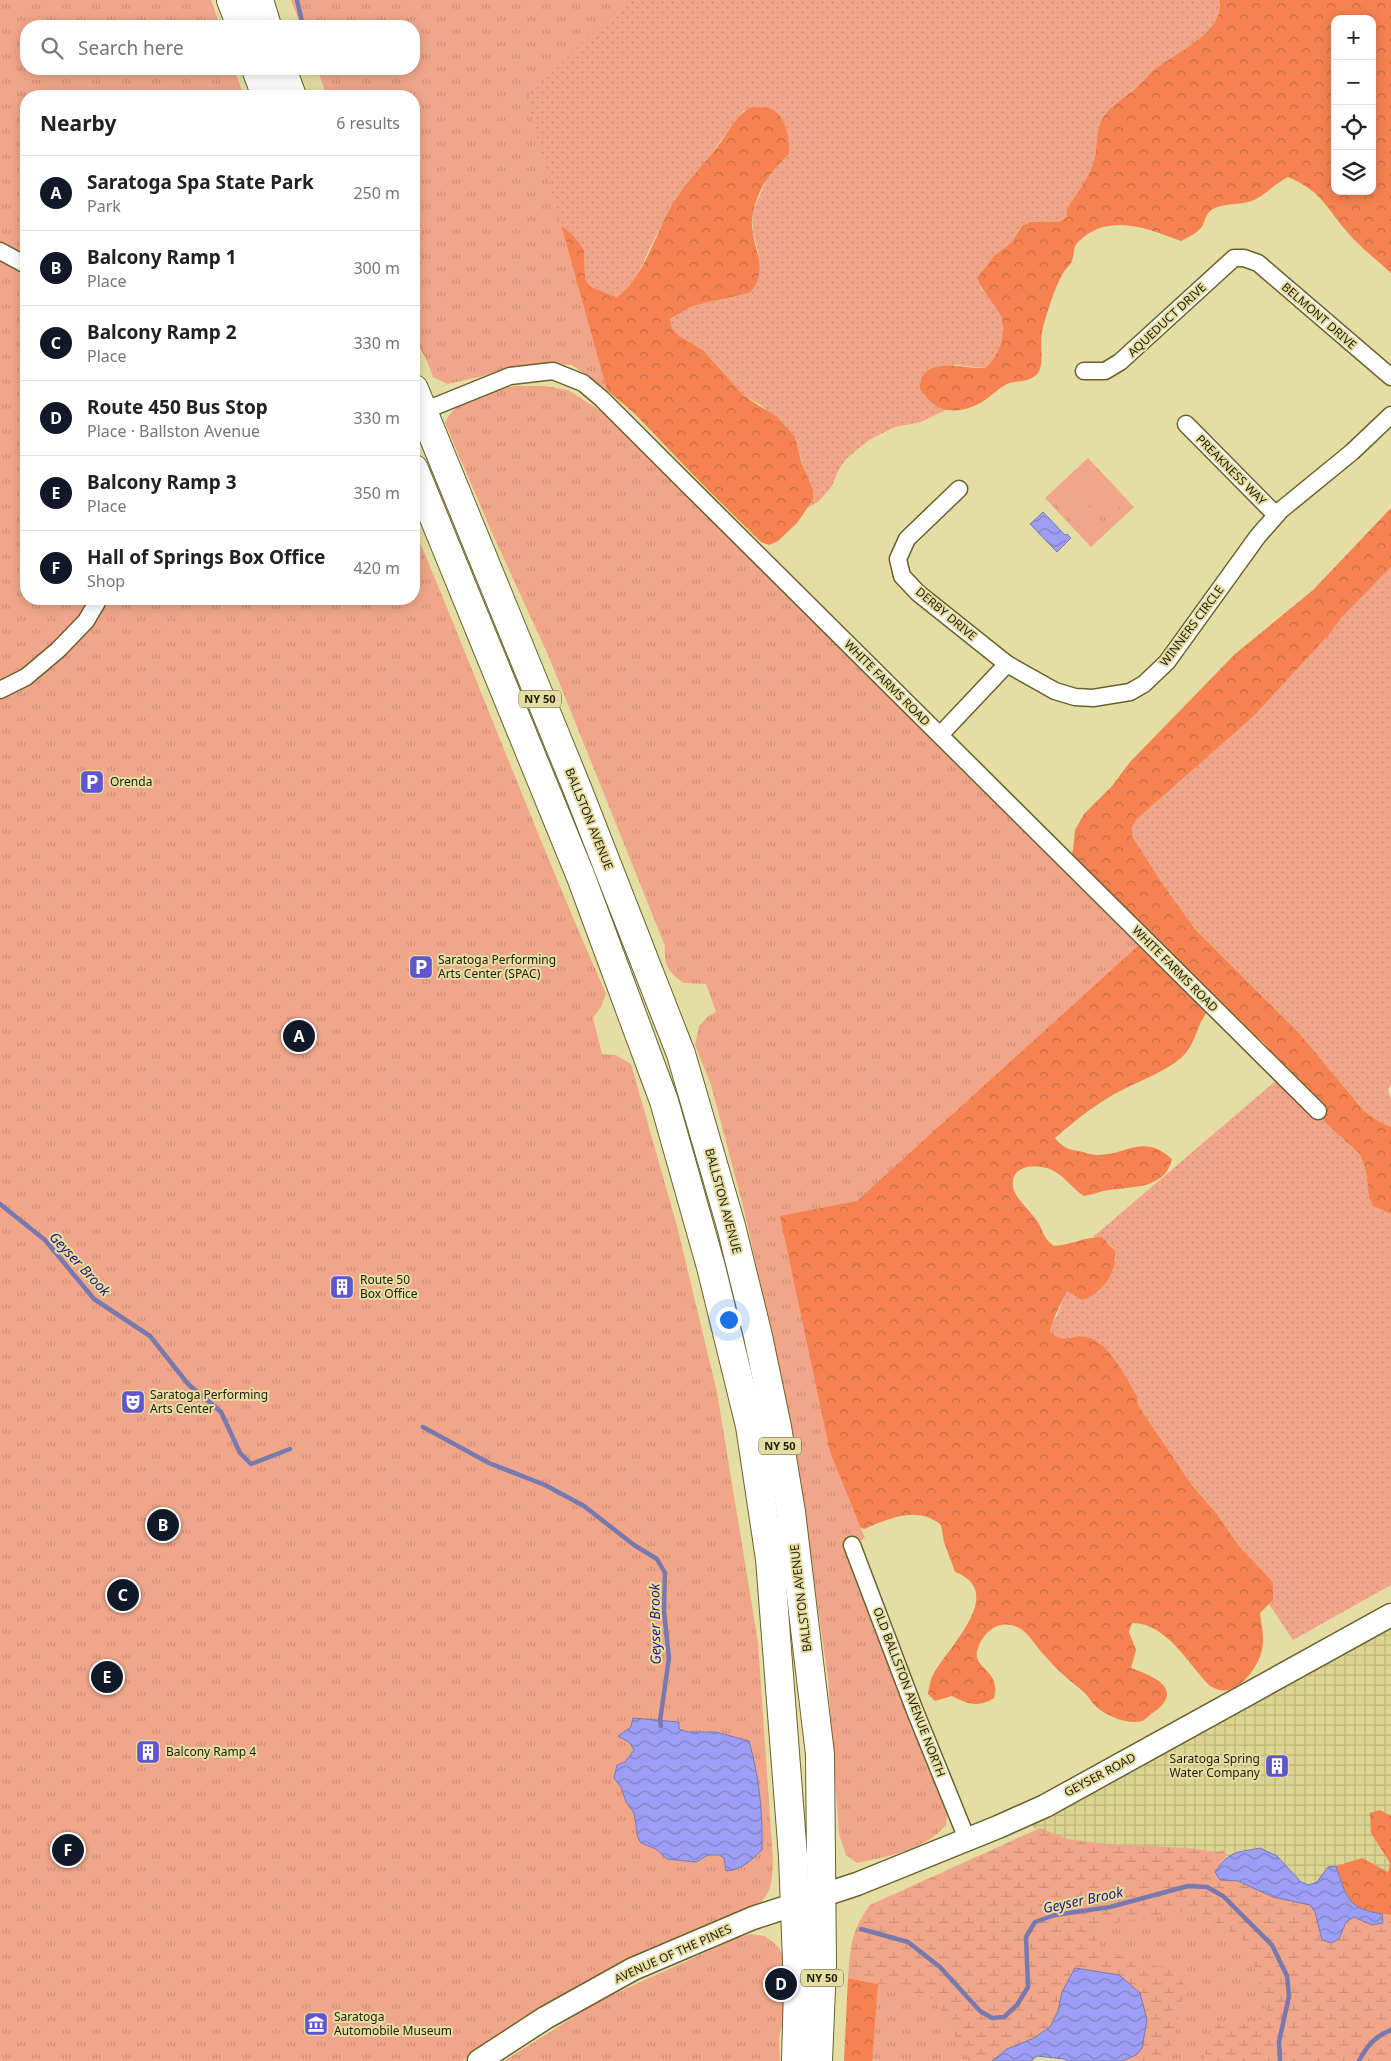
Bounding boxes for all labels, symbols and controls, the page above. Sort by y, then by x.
map controls [1331,15,1376,195]
button: + [1331,15,1376,60]
search box [20,20,420,75]
icon: search [38,34,66,62]
text: Search here [78,35,184,61]
button: − [1331,60,1376,105]
button: locate [1331,105,1376,150]
text: Nearby [40,109,116,137]
text: 6 results [336,112,400,134]
button: layers [1331,150,1376,195]
text: Saratoga Spa State Park [87,169,314,195]
text: A [50,182,62,204]
text: 250 m [353,182,400,204]
text: Park [87,195,121,217]
text: Balcony Ramp 1 [87,244,237,270]
text: B [51,257,61,279]
text: 300 m [353,257,400,279]
text: Place [87,270,127,292]
street label: BELMONT DRIVE [1278,278,1360,353]
street label: AQUEDUCT DRIVE [1124,279,1210,360]
text: Balcony Ramp 2 [87,319,237,345]
text: C [51,332,61,354]
text: 330 m [353,332,400,354]
text: Place [87,345,127,367]
text: Route 450 Bus Stop [87,394,268,420]
text: D [50,407,62,429]
text: 330 m [353,407,400,429]
text: Place · Ballston Avenue [87,420,260,442]
street label: PREAKNESS WAY [1192,431,1270,509]
text: Balcony Ramp 3 [87,469,237,495]
text: E [52,482,60,504]
text: 350 m [353,482,400,504]
text: Place [87,495,127,517]
text: Hall of Springs Box Office [87,544,325,570]
text: F [52,557,60,579]
text: 420 m [353,557,400,579]
text: Shop [87,570,125,592]
street label: WINNERS CIRCLE [1156,582,1228,670]
street label: DERBY DRIVE [912,583,980,644]
street label: WHITE FARMS ROAD [841,636,934,730]
road number: NY 50 [519,691,561,708]
street label: BALLSTON AVENUE [561,765,618,872]
parking icon: Orenda [79,769,105,795]
place label: Orenda [110,773,152,790]
street label: WHITE FARMS ROAD [1129,922,1222,1016]
place label: Saratoga Performing Arts Center (SPAC) [438,951,556,982]
parking icon: Saratoga Performing Arts Center (SPAC) [408,954,434,980]
pin: A [283,1017,315,1055]
street label: BALLSTON AVENUE [701,1146,746,1255]
water label: Geyser Brook [46,1227,116,1301]
place label: Route 50 Box Office [360,1271,418,1302]
building icon: Route 50 Box Office [329,1274,355,1300]
your location [716,1307,742,1333]
place label: Saratoga Performing Arts Center [150,1386,268,1417]
theatre icon: Saratoga Performing Arts Center [120,1389,146,1415]
road number: NY 50 [759,1438,801,1454]
pin: B [147,1506,179,1544]
street label: BALLSTON AVENUE [785,1543,816,1653]
pin: C [107,1576,139,1614]
water label: Geyser Brook [644,1582,665,1665]
street label: OLD BALLSTON AVENUE NORTH [869,1605,950,1779]
pin: E [91,1658,123,1696]
building icon: Balcony Ramp 4 [135,1739,161,1765]
place label: Balcony Ramp 4 [166,1743,256,1760]
street label: GEYSER ROAD [1061,1748,1139,1801]
place label: Saratoga Spring Water Company [1169,1750,1261,1781]
building icon: Saratoga Spring Water Company [1264,1753,1290,1779]
pin: F [52,1831,84,1869]
water label: Geyser Brook [1041,1882,1126,1917]
street label: AVENUE OF THE PINES [612,1920,734,1987]
pin: D [765,1965,797,2003]
road number: NY 50 [801,1970,843,1986]
place label: Saratoga Automobile Museum [334,2008,452,2039]
museum icon: Saratoga Automobile Museum [303,2011,329,2037]

